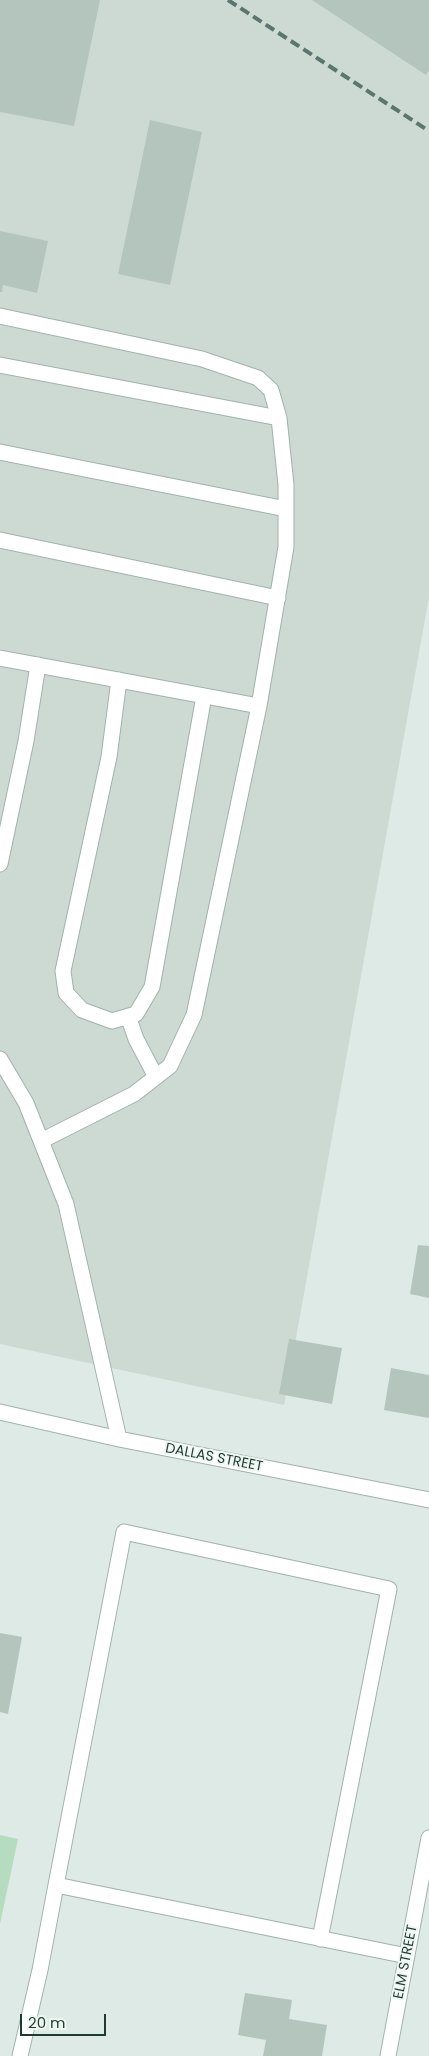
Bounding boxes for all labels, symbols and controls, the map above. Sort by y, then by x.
street label: DALLAS STREET [164,1440,264,1476]
street label: ELM STREET [391,1923,421,2001]
scale bar [22,2004,109,2036]
text: 20 m [28,2012,66,2033]

